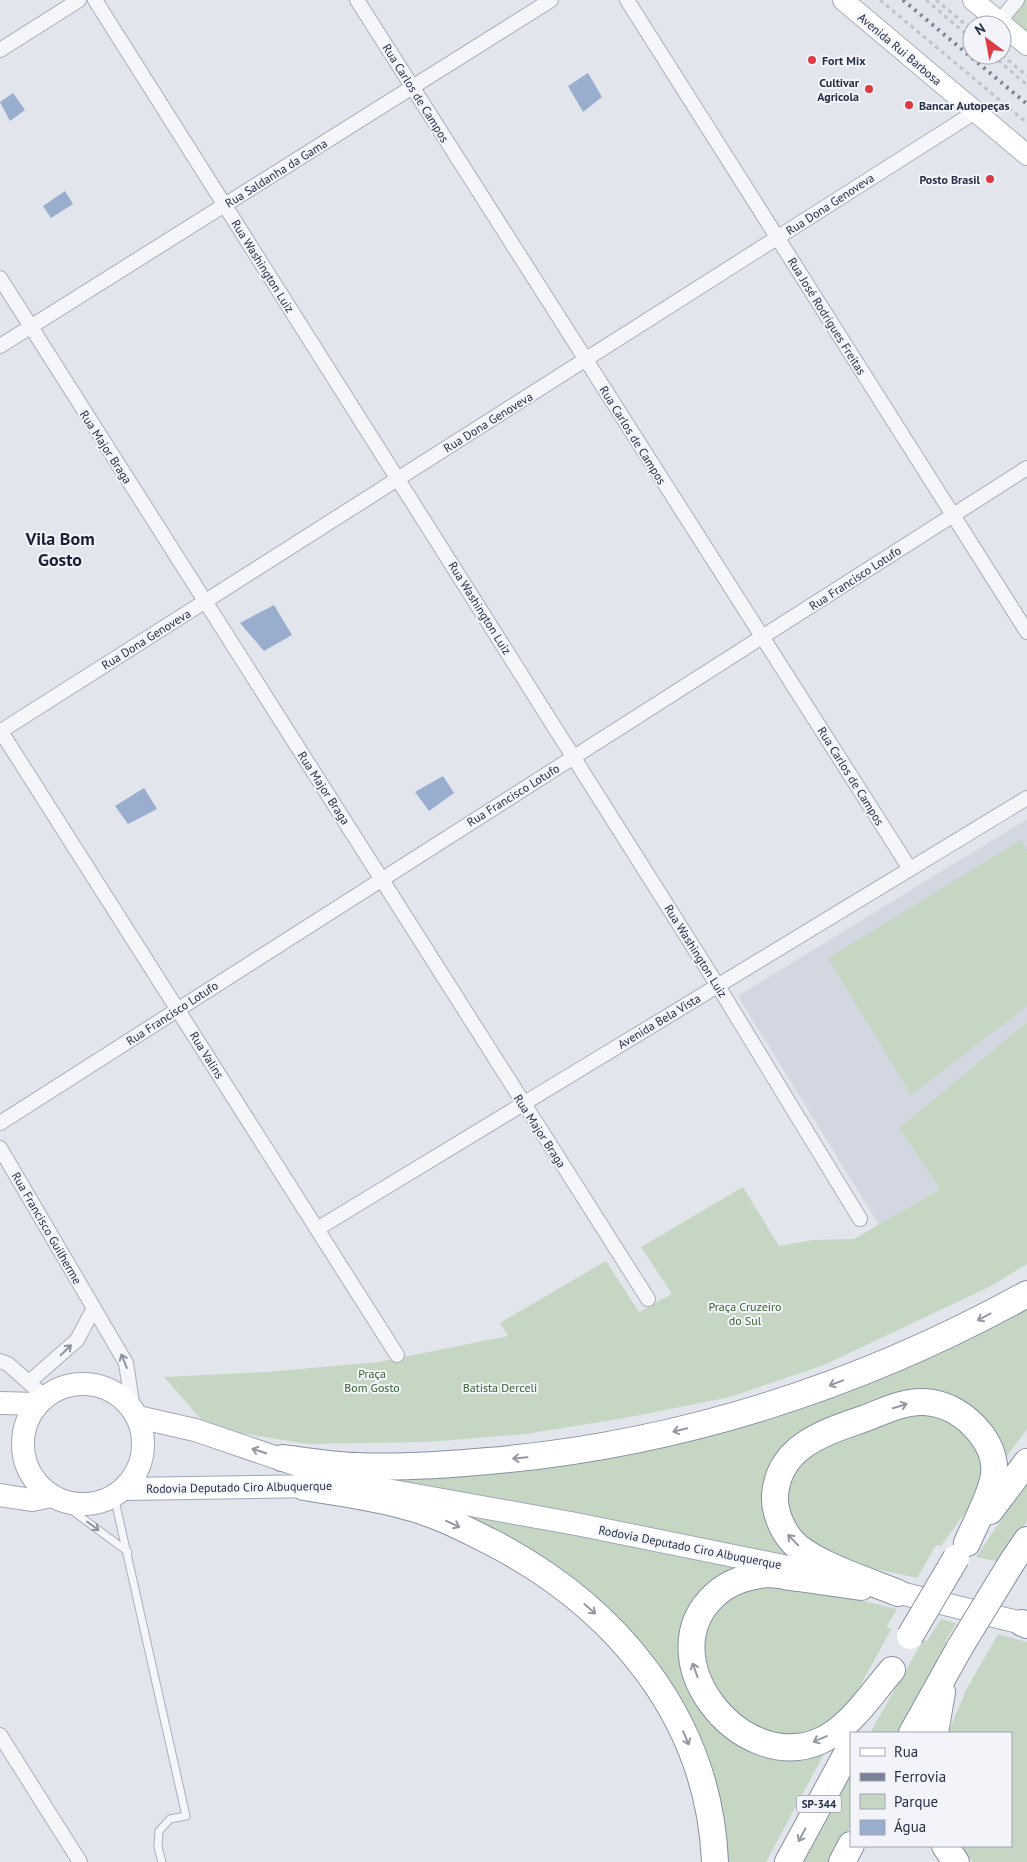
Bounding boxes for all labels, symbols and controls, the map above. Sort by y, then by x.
street label: Avenida Rui Barbosa [855,10,945,88]
north arrow [962,15,1012,65]
text: N [971,19,989,39]
street label: Rua Carlos de Campos [380,41,452,145]
place label: Fort Mix [822,53,866,68]
marker: Fort Mix [806,54,818,66]
place label: Cultivar Agricola [817,75,860,104]
marker: Cultivar Agricola [863,83,875,95]
place label: Bancar Autopeças [919,98,1010,113]
marker: Bancar Autopeças [903,99,915,111]
street label: Rua Saldanha da Gama [222,135,330,211]
street label: Rua Dona Genoveva [783,170,877,238]
place label: Posto Brasil [919,172,980,187]
marker: Posto Brasil [984,173,996,185]
street label: Rua Washington Luiz [228,217,298,315]
street label: Rua José Rodrigues Freitas [785,255,869,377]
street label: Rua Carlos de Campos [597,383,669,487]
street label: Rua Dona Genoveva [441,389,535,455]
street label: Rua Major Braga [77,408,135,487]
district label: Vila Bom Gosto [24,527,95,571]
street label: Rua Francisco Lotufo [806,543,904,613]
street label: Rua Washington Luiz [445,559,515,657]
street label: Rua Dona Genoveva [99,606,193,672]
street label: Rua Carlos de Campos [815,724,887,828]
street label: Rua Major Braga [295,749,353,828]
street label: Rua Francisco Lotufo [464,760,562,830]
street label: Rua Washington Luiz [661,902,731,1000]
street label: Rua Francisco Lotufo [123,978,221,1048]
street label: Avenida Bela Vista [615,990,703,1052]
street label: Rua Valins [187,1029,227,1081]
street label: Rua Major Braga [511,1092,569,1171]
street label: Rua Francisco Guilherme [9,1169,85,1287]
park label: Praça Cruzeiro do Sul [708,1299,782,1328]
one-way arrow [977,1312,992,1322]
one-way arrow [60,1344,72,1356]
one-way arrow [119,1354,128,1369]
park label: Praça Bom Gosto [344,1366,400,1395]
one-way arrow [829,1379,844,1388]
park label: Batista Derceli [463,1380,537,1395]
one-way arrow [891,1401,907,1411]
one-way arrow [673,1426,689,1435]
one-way arrow [251,1445,267,1455]
one-way arrow [513,1454,529,1463]
street label: Rodovia Deputado Ciro Albuquerque [146,1478,332,1496]
one-way arrow [445,1519,460,1529]
one-way arrow [86,1521,100,1531]
street label: Rodovia Deputado Ciro Albuquerque [597,1522,783,1572]
one-way arrow [787,1534,799,1547]
one-way arrow [584,1603,597,1615]
one-way arrow [690,1663,699,1678]
one-way arrow [682,1730,692,1745]
legend [850,1732,1012,1847]
one-way arrow [813,1735,828,1745]
text: Rua [894,1742,918,1761]
text: Ferrovia [894,1767,946,1786]
text: Parque [894,1792,938,1811]
road number: SP-344 [796,1796,842,1812]
text: Água [894,1817,926,1836]
one-way arrow [797,1827,807,1842]

